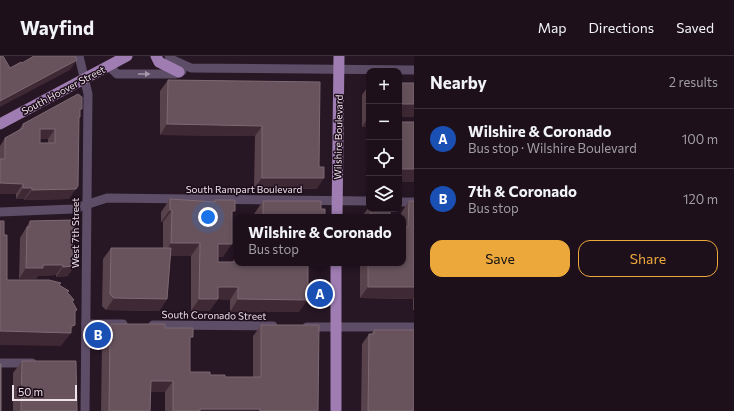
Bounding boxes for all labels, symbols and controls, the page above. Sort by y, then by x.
text: Wayfind [20,16,94,39]
text: Map [538,19,567,36]
text: Directions [589,19,654,36]
text: Saved [676,19,714,36]
street label: South Hoover Street [19,63,107,117]
map controls [366,68,402,212]
button: + [366,68,402,104]
one-way arrow [138,71,151,77]
text: Nearby [430,72,487,93]
text: 2 results [669,74,718,90]
street label: Wilshire Boulevard [331,94,345,179]
button: − [366,104,402,140]
text: Wilshire & Coronado [468,122,611,140]
text: A [438,131,448,147]
text: 100 m [682,131,718,147]
button: locate [366,140,402,176]
text: Bus stop · Wilshire Boulevard [468,140,637,156]
button: layers [366,176,402,212]
text: 7th & Coronado [468,182,577,200]
street label: South Rampart Boulevard [186,183,302,195]
text: B [439,191,447,207]
text: 120 m [683,191,718,207]
street label: West 7th Street [69,198,81,268]
text: Bus stop [468,200,519,216]
your location [198,207,218,227]
popup [234,214,406,266]
text: Wilshire & Coronado [248,223,392,241]
button: Save [430,240,570,277]
button: Share [578,240,718,277]
text: Bus stop [248,241,299,257]
pin: A [307,279,333,309]
street label: South Coronado Street [162,308,266,322]
pin: B [85,320,111,350]
scale bar [12,383,77,402]
text: 50 m [18,385,43,398]

